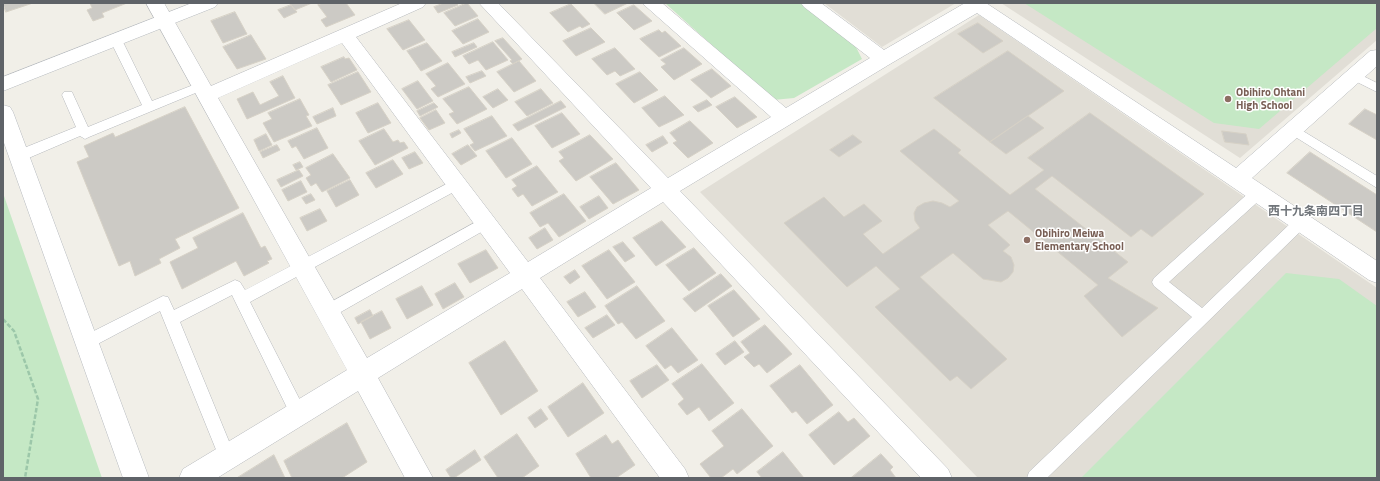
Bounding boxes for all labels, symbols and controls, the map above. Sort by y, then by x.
place label: Obihiro Ohtani High School [1236,86,1305,112]
marker: Obihiro Ohtani High School [1223,94,1233,104]
district label: 西十九条南四丁目 [1268,205,1364,219]
place label: Obihiro Meiwa Elementary School [1035,227,1124,253]
marker: Obihiro Meiwa Elementary School [1022,235,1032,245]

